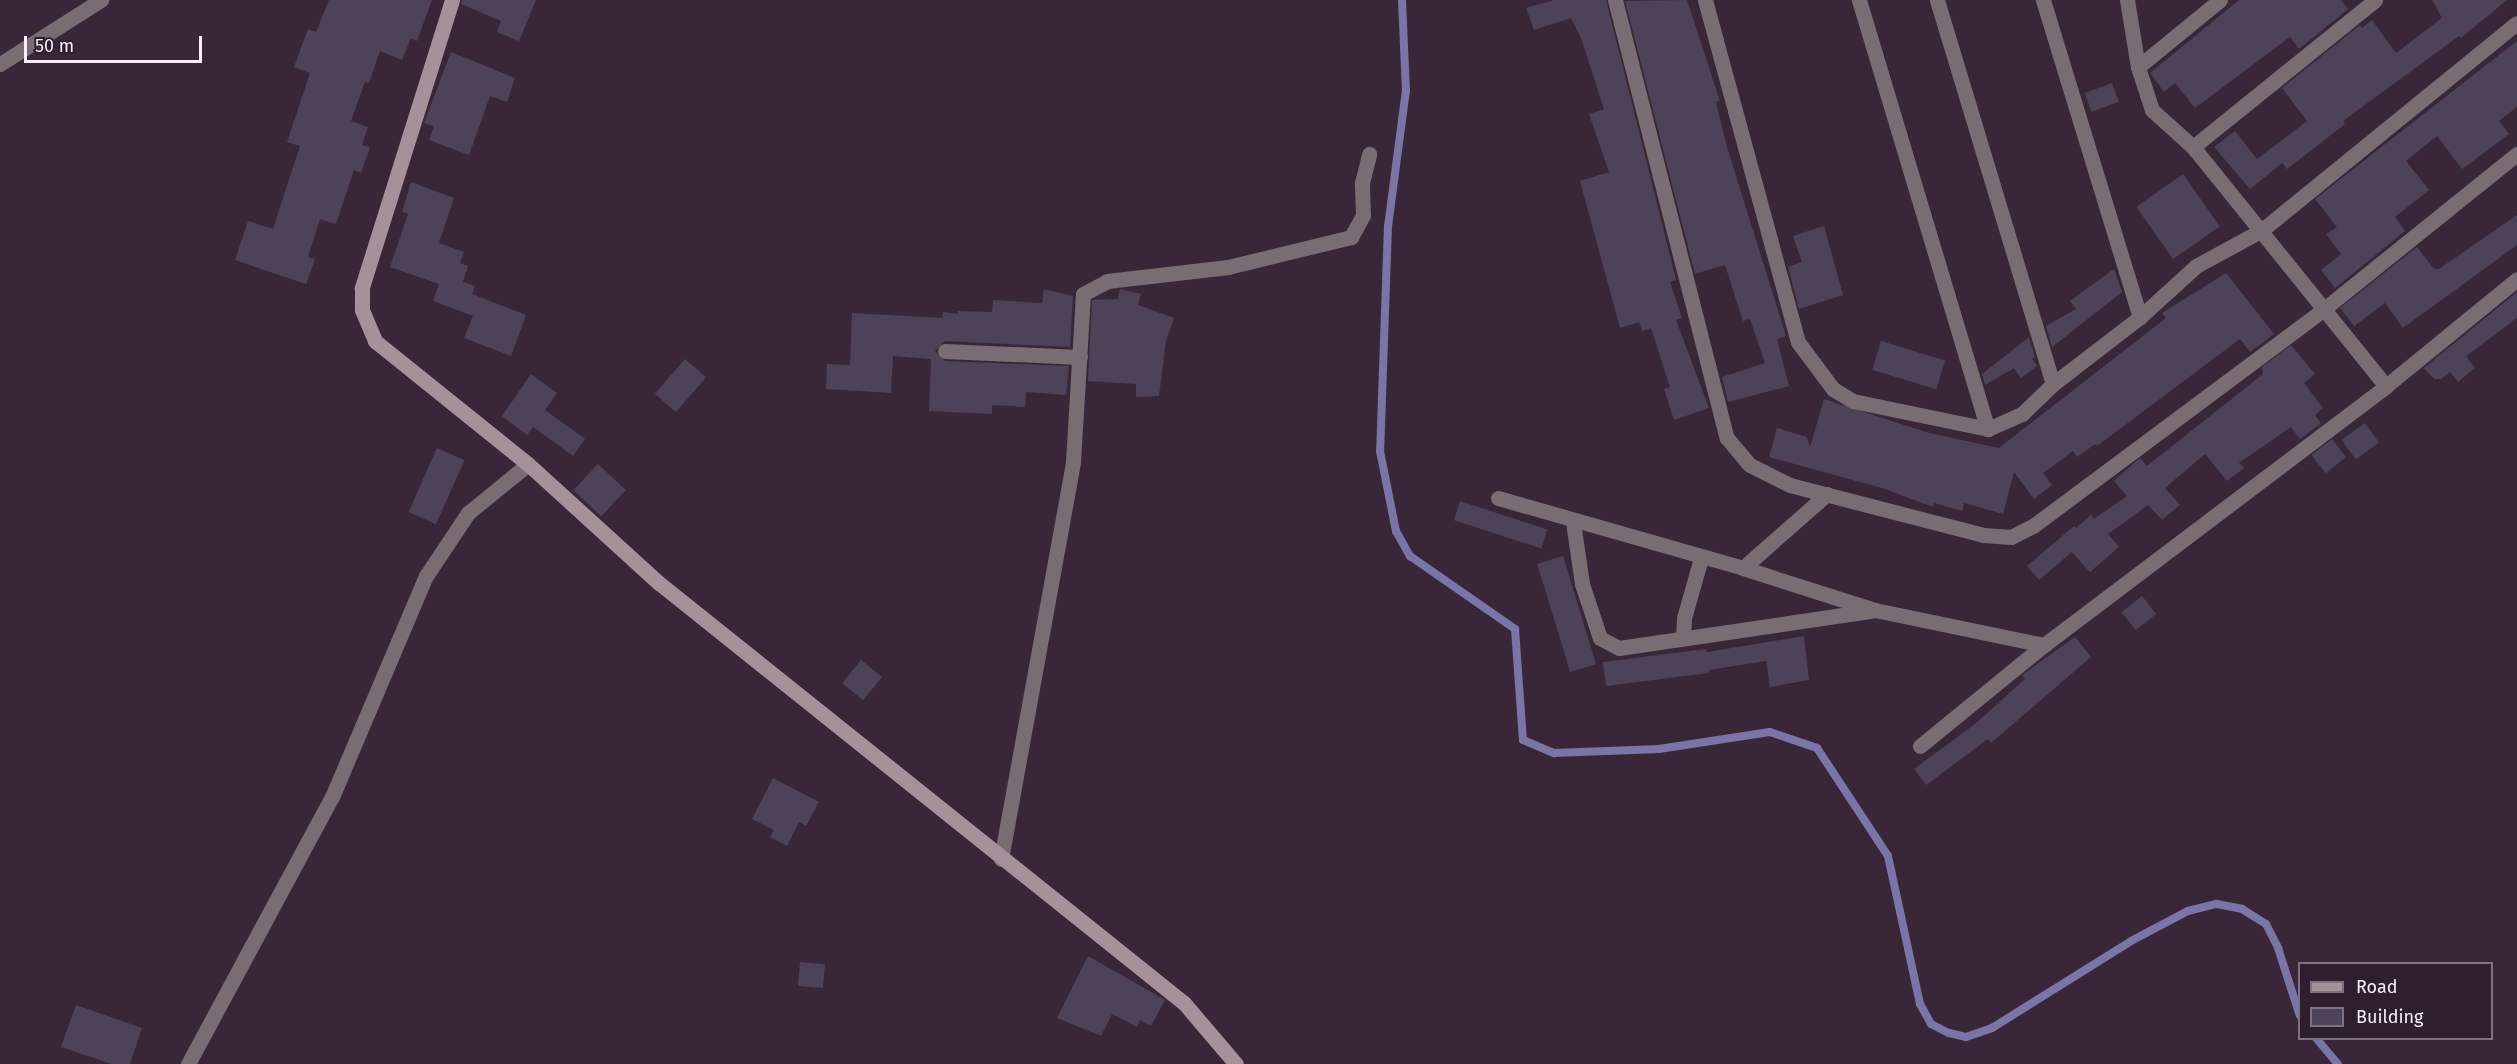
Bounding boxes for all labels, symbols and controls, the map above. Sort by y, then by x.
scale bar [27,24,206,62]
text: 50 m [35,35,74,57]
legend [2298,962,2493,1040]
text: Road [2356,976,2398,998]
text: Building [2356,1006,2423,1028]

